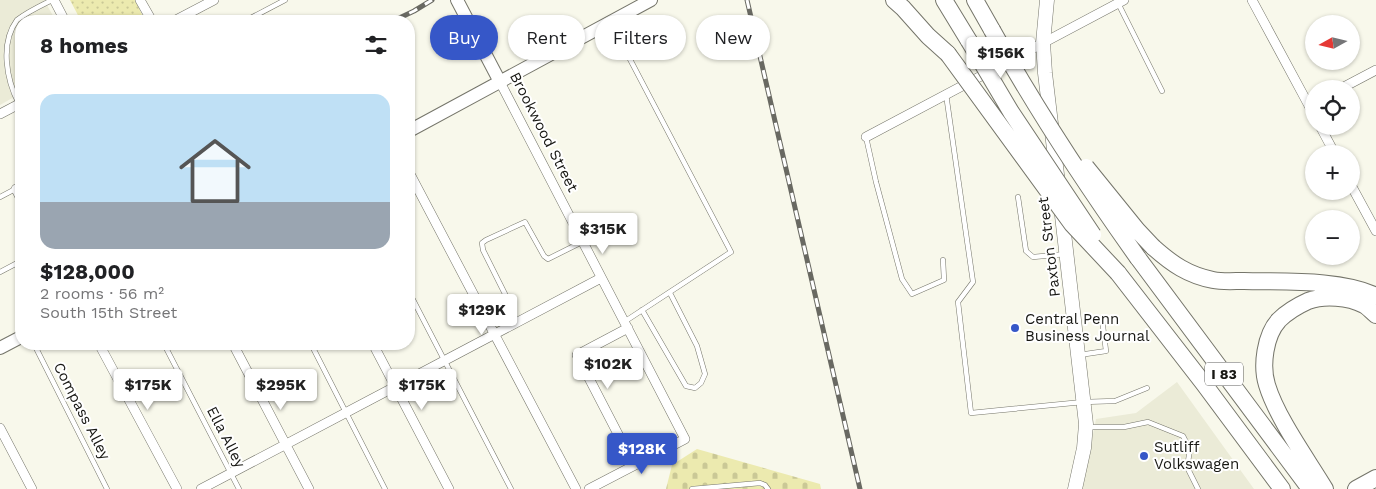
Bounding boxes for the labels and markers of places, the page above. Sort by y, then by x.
pin: $156K [966,36,1036,79]
pin: $315K [568,212,638,255]
pin: $129K [447,294,517,336]
place label: Central Penn Business Journal [1025,310,1150,345]
marker: Central Penn Business Journal [1009,322,1021,334]
pin: $102K [573,348,643,390]
pin: $175K [113,368,183,411]
pin: $295K [246,368,316,411]
pin: $175K [387,368,457,411]
pin: $128K [607,432,677,475]
place label: Sutliff Volkswagen [1154,438,1239,473]
marker: Sutliff Volkswagen [1138,450,1150,462]

